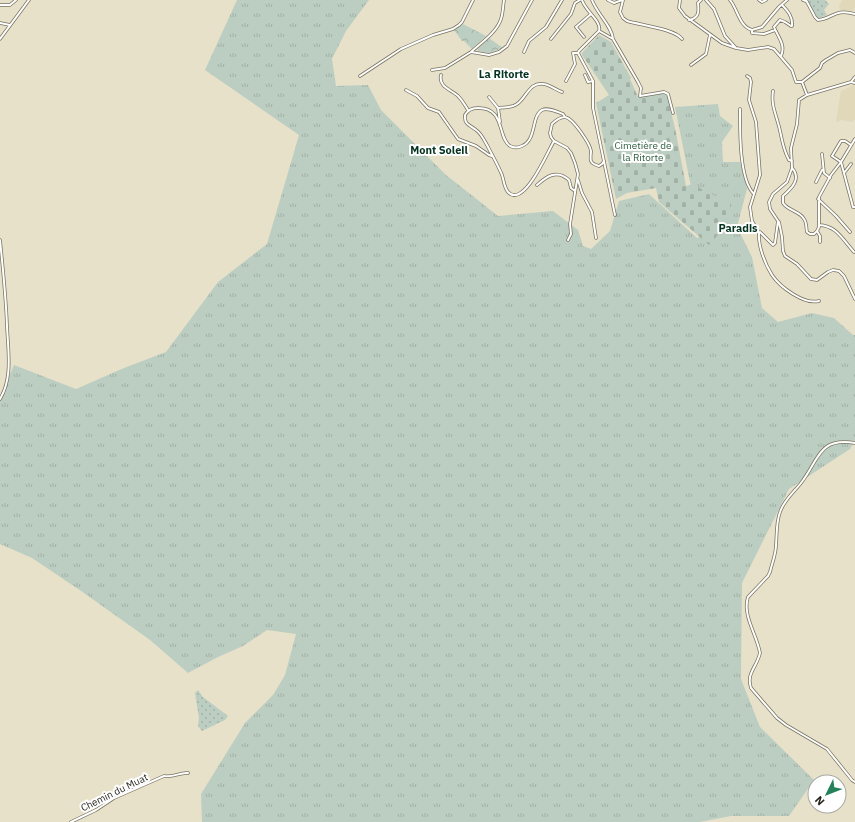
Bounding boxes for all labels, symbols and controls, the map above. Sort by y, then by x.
district label: La Ritorte [479,67,529,81]
park label: Cimetière de la Ritorte [614,139,672,164]
district label: Mont Soleil [410,143,468,157]
district label: Paradis [718,221,758,235]
street label: Chemin du Muat [79,770,150,814]
north arrow [807,774,847,814]
text: N [812,793,828,809]

